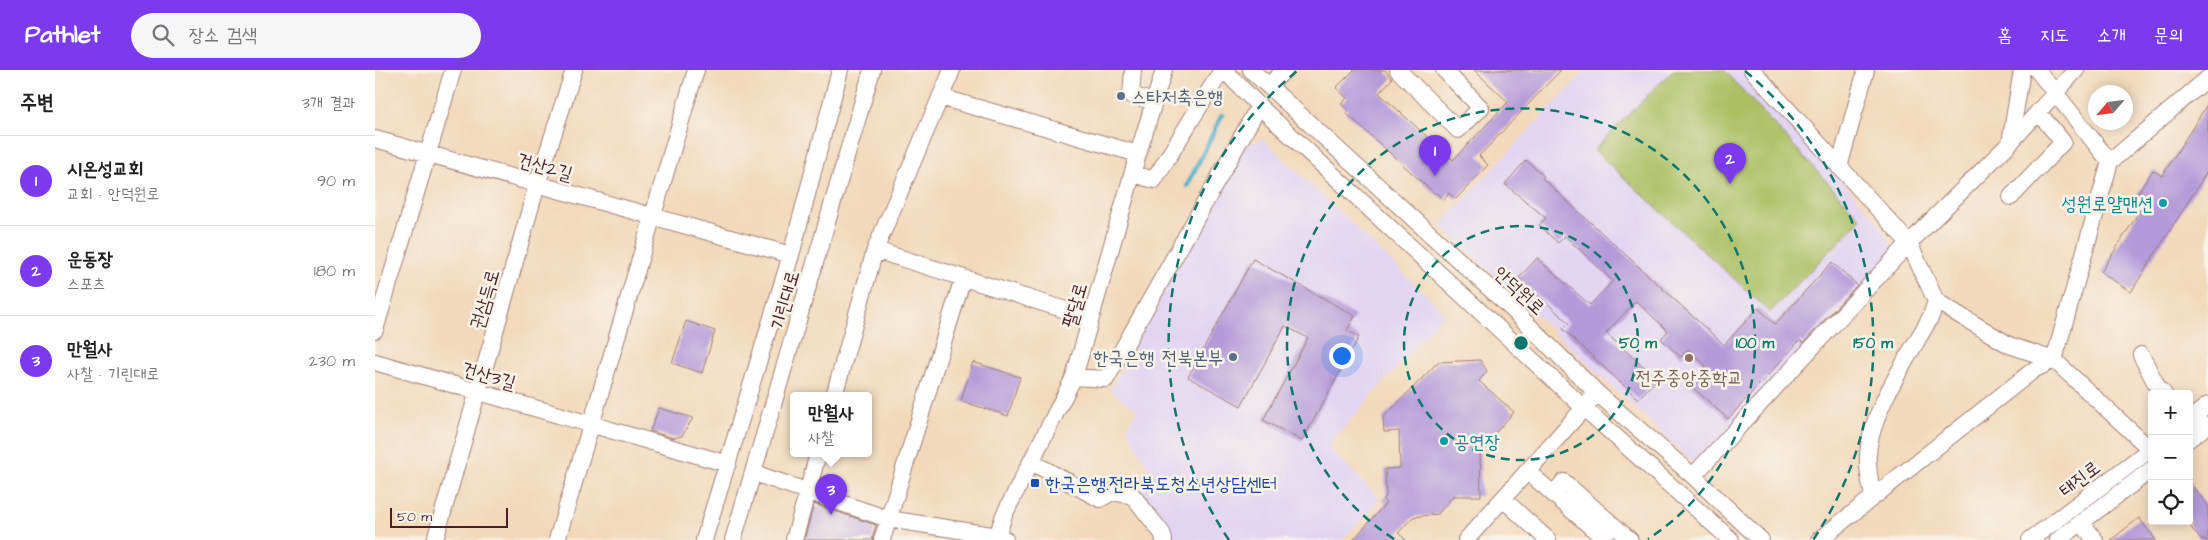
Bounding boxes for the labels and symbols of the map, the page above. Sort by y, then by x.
place label: 스타저축은행 [1131,84,1223,111]
north arrow [2088,85,2133,130]
marker: 스타저축은행 [1115,90,1127,102]
pin: 1 [1419,135,1451,176]
pin: 2 [1714,143,1746,184]
street label: 건산2길 [514,147,576,188]
place label: 성원로얄맨션 [2061,191,2153,218]
marker: 성원로얄맨션 [2157,197,2169,209]
street label: 안덕원로 [1487,260,1551,322]
street label: 권삼득로 [464,266,507,333]
street label: 기린대로 [764,267,807,334]
street label: 팔달로 [1056,280,1095,331]
text: 50 m [1619,333,1657,354]
text: 100 m [1736,333,1775,354]
text: 150 m [1853,333,1893,354]
centre of rings [1512,334,1530,352]
your location [1329,343,1355,369]
place label: 한국은행 전북본부 [1093,345,1223,372]
marker: 한국은행 전북본부 [1227,351,1239,363]
marker: 전주중앙중학교 [1683,352,1695,364]
street label: 건산3길 [458,356,519,397]
place label: 전주중앙중학교 [1635,365,1743,392]
place label: 공연장 [1454,429,1500,456]
marker: 공연장 [1438,435,1450,447]
street label: 태진로 [2053,455,2106,504]
place label: 한국은행.전라북도청소년상담센터 [1045,471,1277,498]
pin: 3 [815,474,847,515]
marker: 한국은행.전라북도청소년상담센터 [1029,477,1041,489]
scale bar [390,505,507,528]

